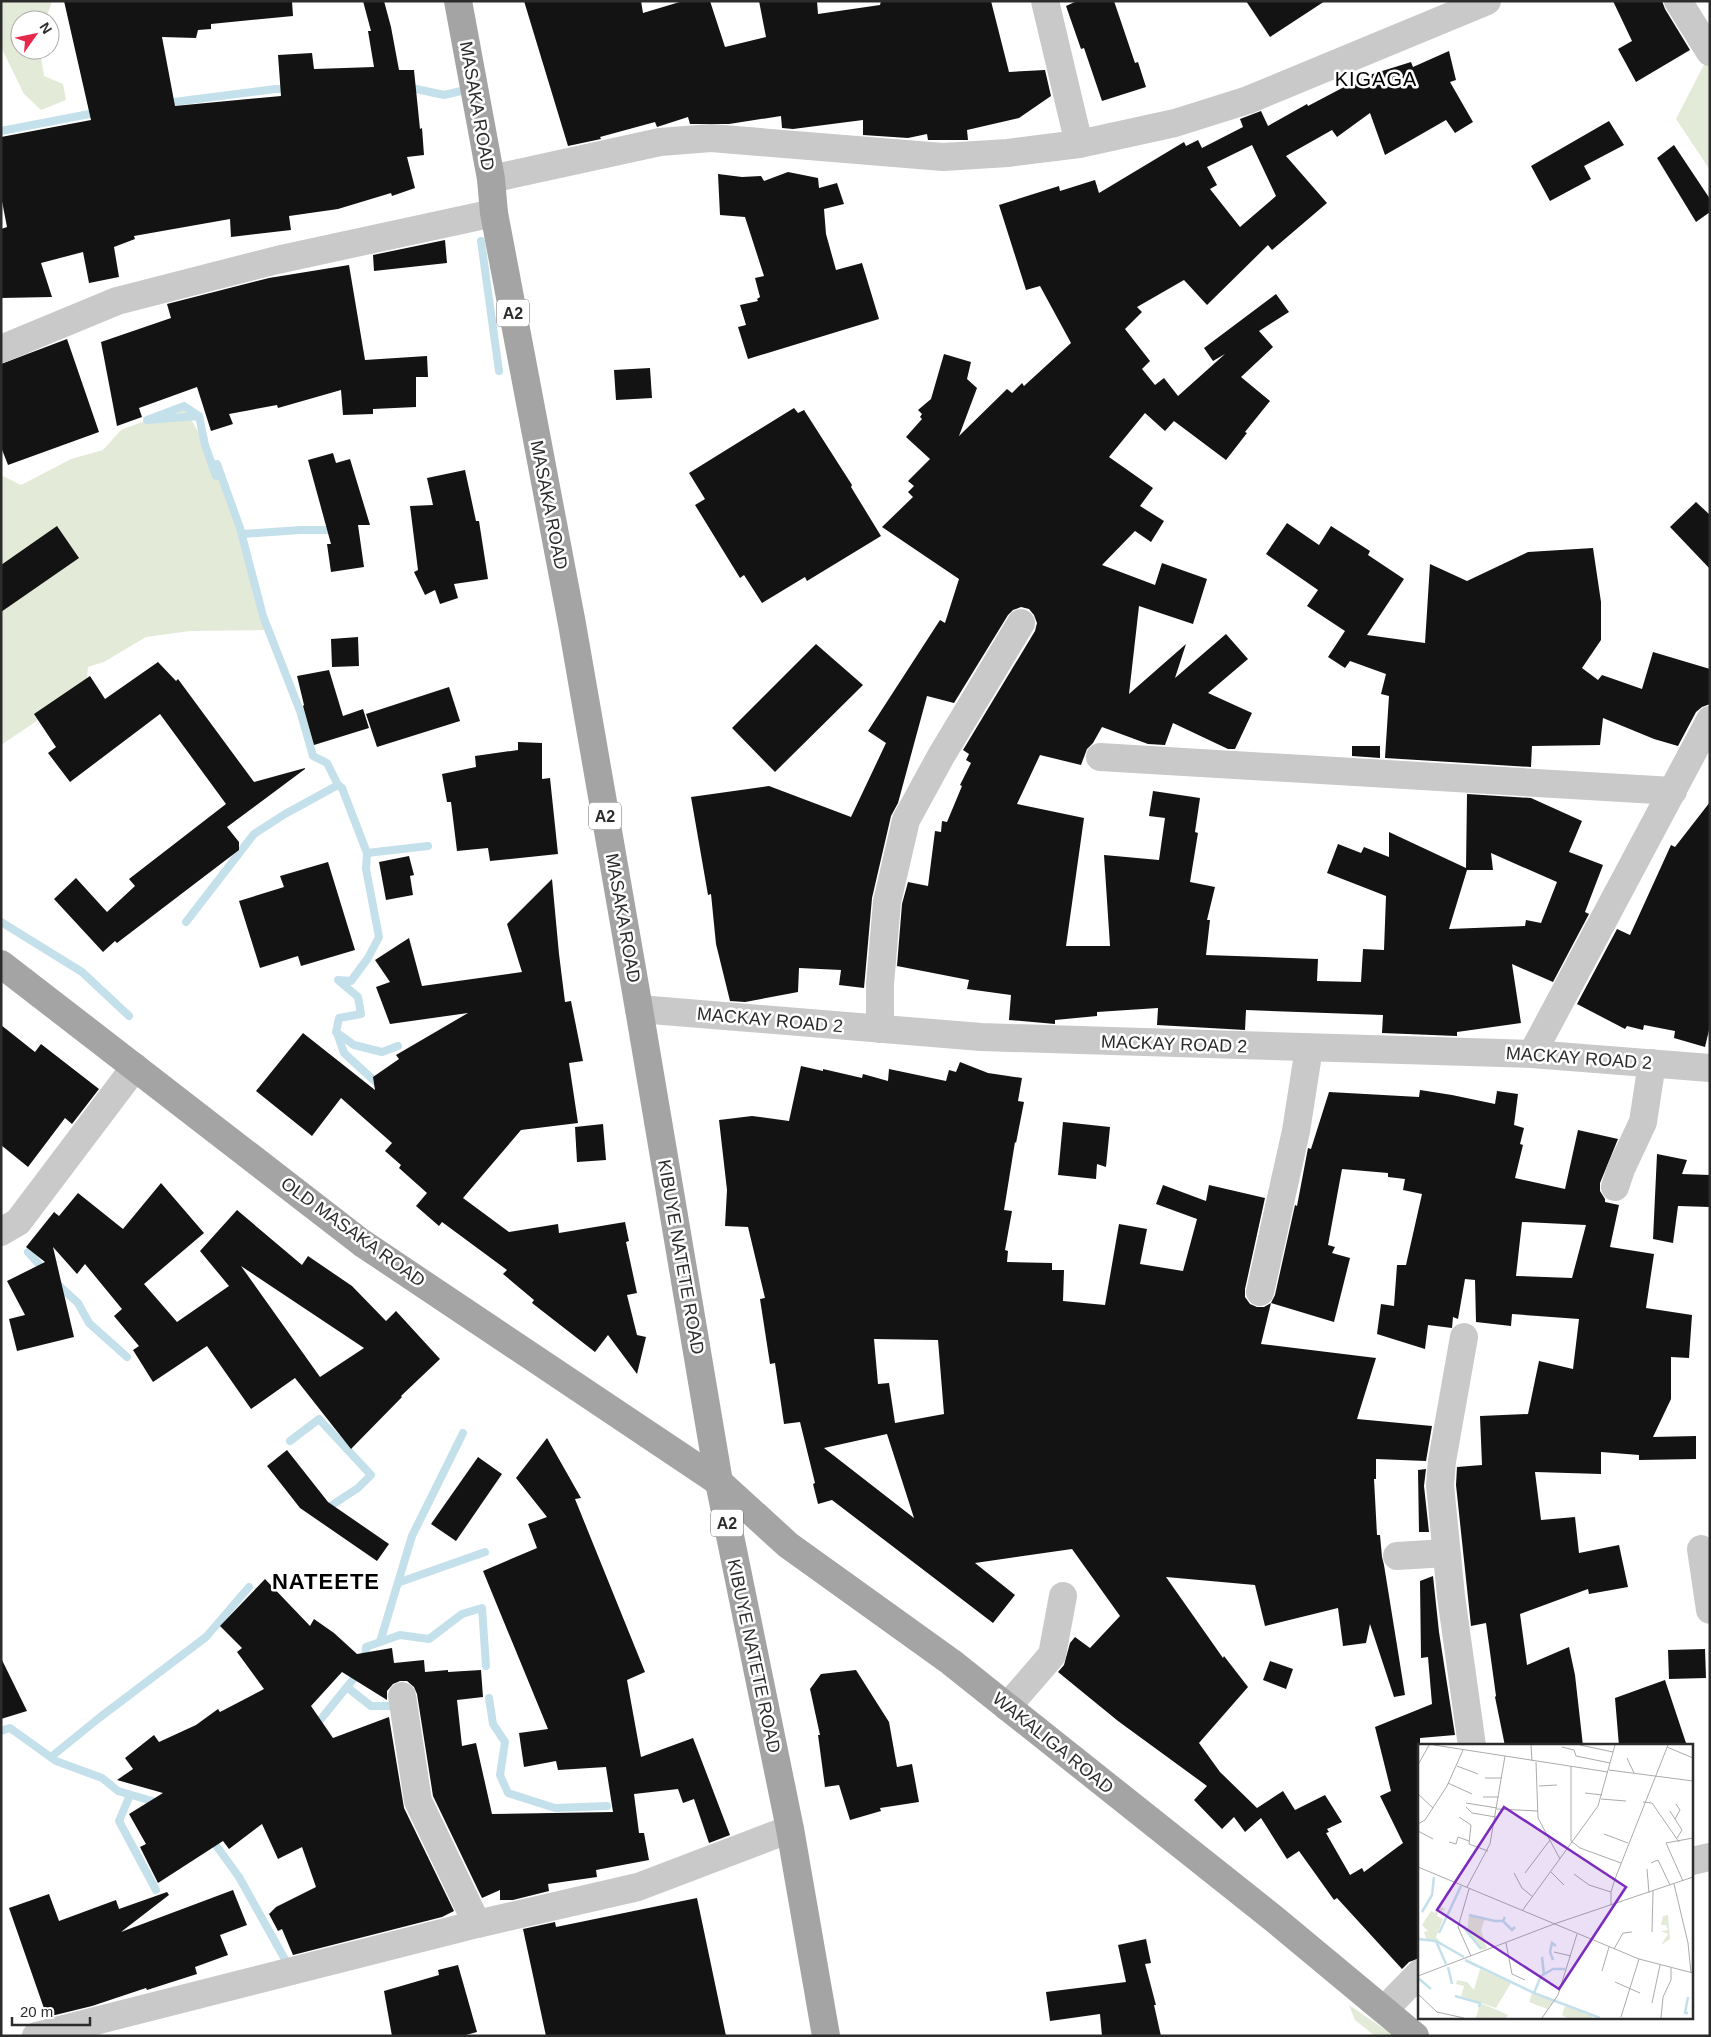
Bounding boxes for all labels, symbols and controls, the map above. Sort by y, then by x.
north arrow [10,10,60,60]
text: N [36,19,55,37]
street label: MASAKA ROAD [456,40,498,172]
district label: KIGAGA [1335,68,1417,90]
road number: A2 [497,300,529,326]
street label: MASAKA ROAD [527,439,571,571]
road number: A2 [589,802,621,829]
street label: MASAKA ROAD [602,852,644,984]
street label: MACKAY ROAD 2 [696,1004,844,1036]
street label: MACKAY ROAD 2 [1101,1031,1247,1057]
street label: MACKAY ROAD 2 [1505,1043,1653,1073]
street label: KIBUYE NATETE ROAD [654,1158,708,1356]
street label: OLD MASAKA ROAD [277,1173,429,1291]
road number: A2 [711,1510,743,1536]
street label: KIBUYE NATETE ROAD [724,1557,784,1755]
district label: NATEETE [272,1569,380,1594]
street label: WAKALIGA ROAD [989,1688,1117,1798]
inset map [1418,1744,1694,2020]
scale bar [12,1994,90,2026]
text: 20 m [20,2003,53,2020]

